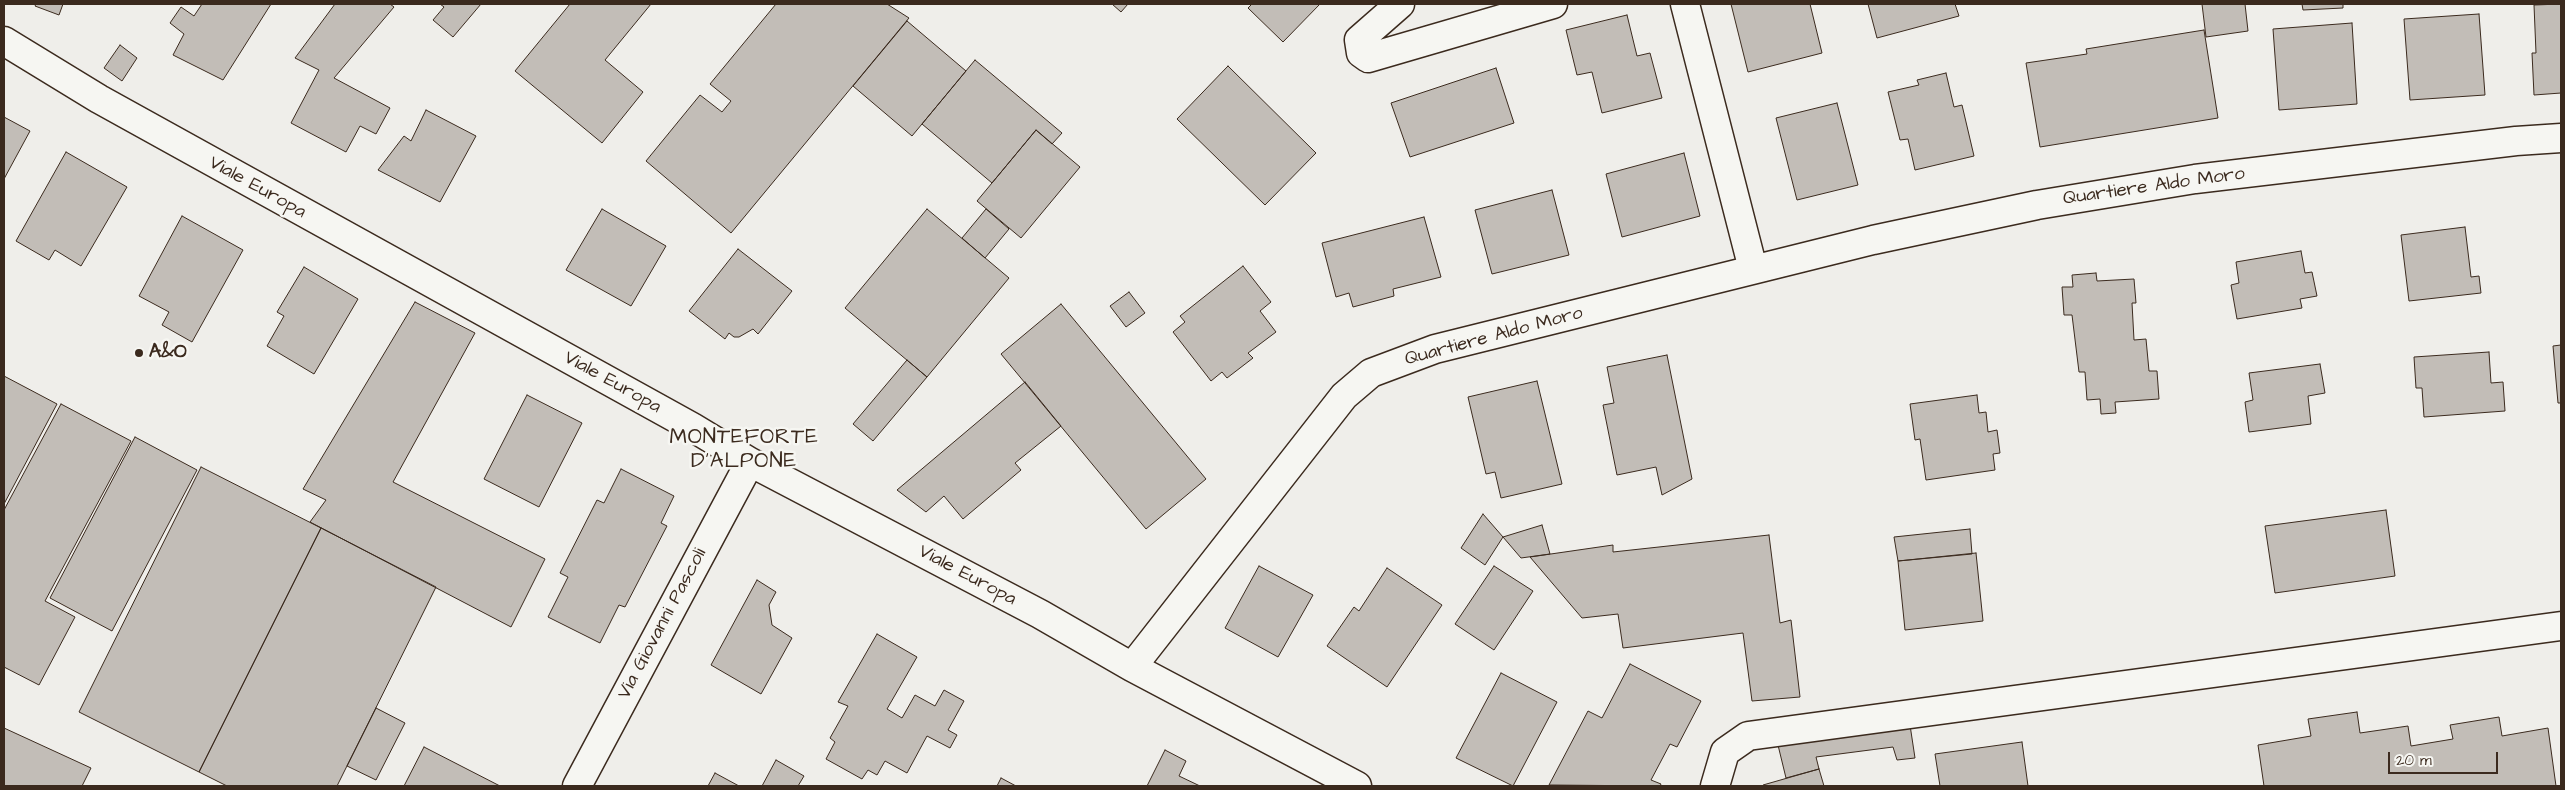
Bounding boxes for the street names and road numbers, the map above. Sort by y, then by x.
street label: Viale Europa [204,152,310,224]
street label: Quartiere Aldo Moro [2062,163,2246,211]
street label: Quartiere Aldo Moro [1403,302,1585,372]
street label: Viale Europa [559,347,665,419]
street label: Viale Europa [914,541,1020,611]
street label: Via Giovanni Pascoli [614,545,712,703]

